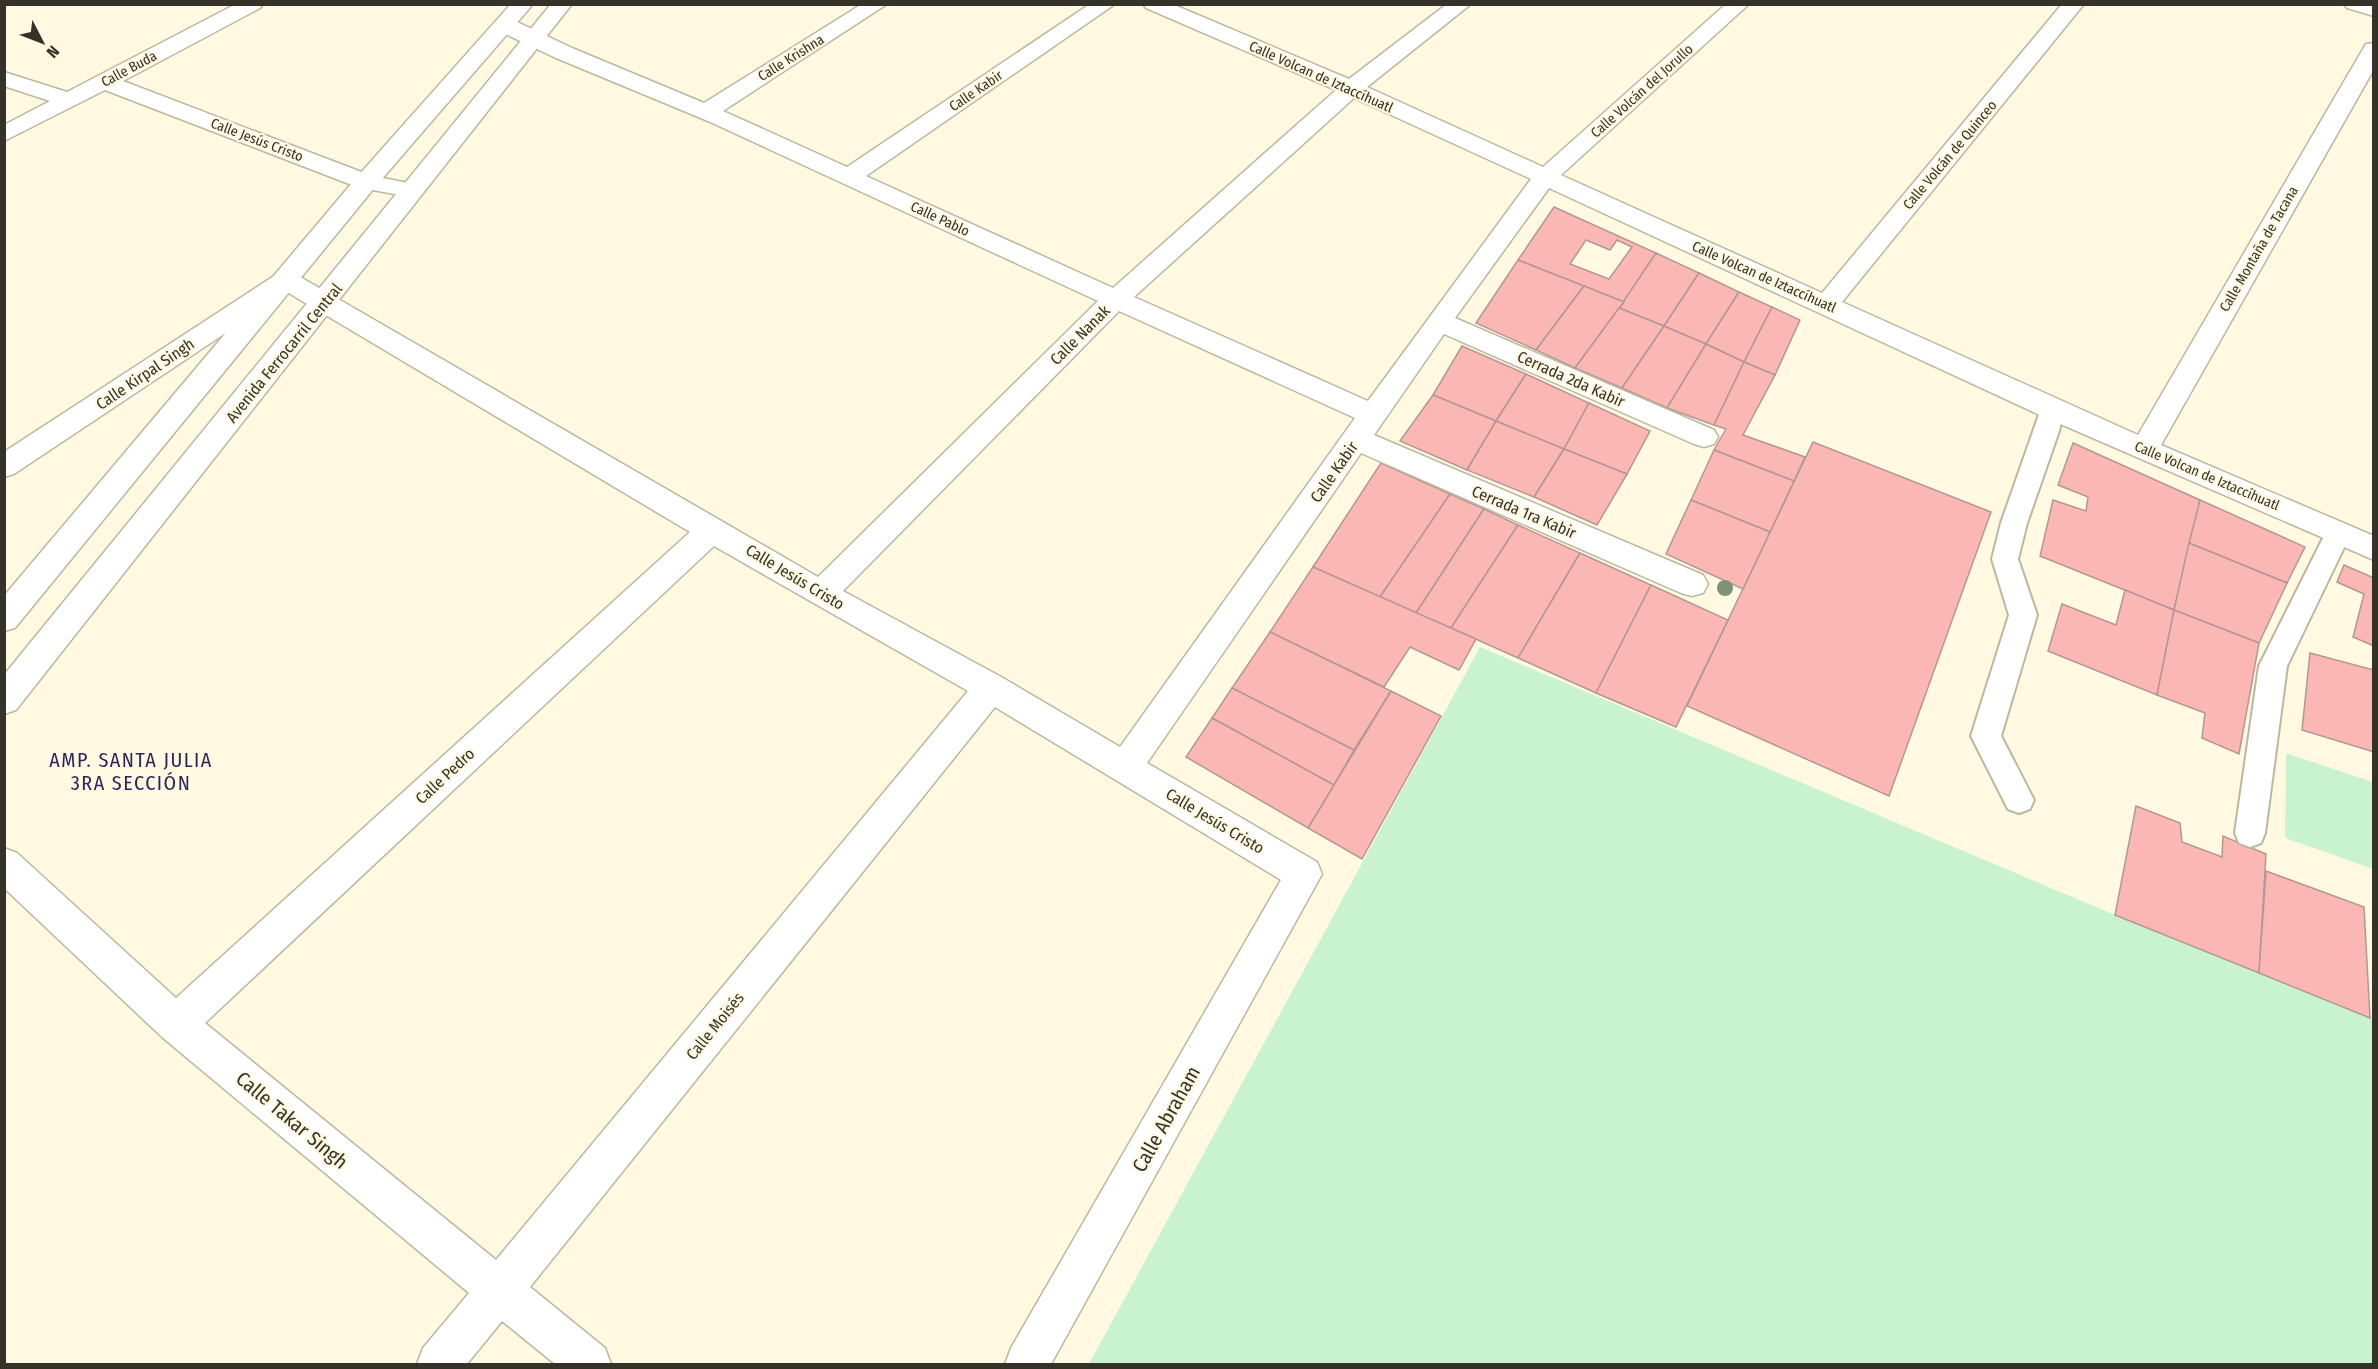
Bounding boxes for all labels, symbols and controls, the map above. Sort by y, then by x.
north arrow [12,12,72,72]
street label: Calle Krishna [755,31,827,85]
street label: Calle Volcan de Iztaccíhuatl [1246,38,1396,117]
street label: Calle Volcán del Jorullo [1587,41,1697,141]
text: N [43,42,63,62]
street label: Calle Buda [98,47,160,91]
street label: Calle Kabir [946,67,1006,115]
street label: Calle Volcán de Quinceo [1899,97,2001,213]
street label: Calle Jesús Cristo [208,115,306,165]
street label: Calle Montaña de Tacana [2216,183,2302,315]
street label: Calle Pablo [908,198,972,240]
street label: Calle Volcan de Iztaccíhuatl [1689,238,1839,317]
street label: Avenida Ferrocarril Central [222,280,346,426]
street label: Calle Nanak [1046,301,1114,369]
street label: Calle Kirpal Singh [92,334,198,414]
street label: Cerrada 2da Kabir [1514,347,1628,411]
street label: Calle Kabir [1306,438,1362,506]
street label: Calle Volcan de Iztaccíhuatl [2132,438,2282,514]
street label: Cerrada 1ra Kabir [1469,481,1579,543]
street label: Calle Jesús Cristo [742,540,848,614]
street label: Calle Pedro [412,744,478,808]
district label: AMP. SANTA JULIA 3RA SECCIÓN [49,748,213,795]
street label: Calle Jesús Cristo [1162,784,1268,858]
street label: Calle Moisés [682,988,748,1063]
street label: Calle Abraham [1127,1062,1205,1176]
street label: Calle Takar Singh [231,1066,353,1174]

